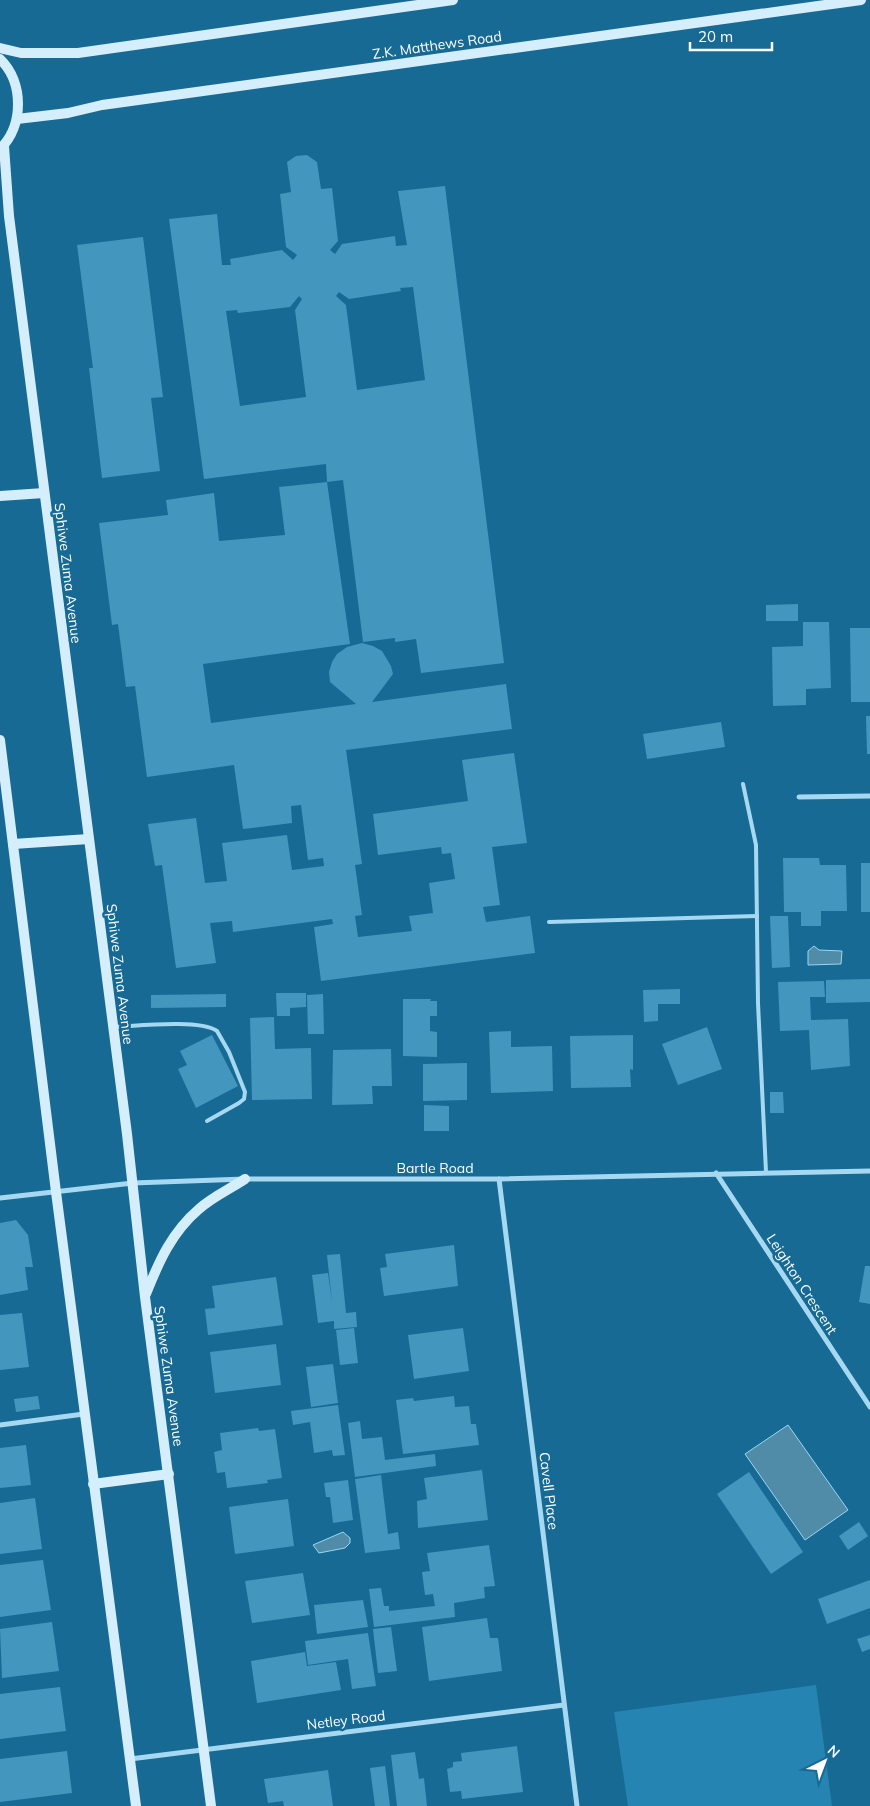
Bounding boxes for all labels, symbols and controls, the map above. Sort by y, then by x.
scale bar [690,20,772,52]
street label: Z.K. Matthews Road [371,27,503,63]
text: 20 m [698,27,733,46]
street label: Sphiwe Zuma Avenue [50,502,86,644]
street label: Sphiwe Zuma Avenue [102,903,138,1045]
street label: Bartle Road [396,1159,474,1177]
street label: Leighton Crescent [763,1230,841,1338]
street label: Sphiwe Zuma Avenue [150,1305,188,1447]
street label: Cavell Place [535,1451,563,1531]
street label: Netley Road [306,1706,386,1734]
north arrow [800,1736,850,1786]
text: N [824,1741,844,1762]

